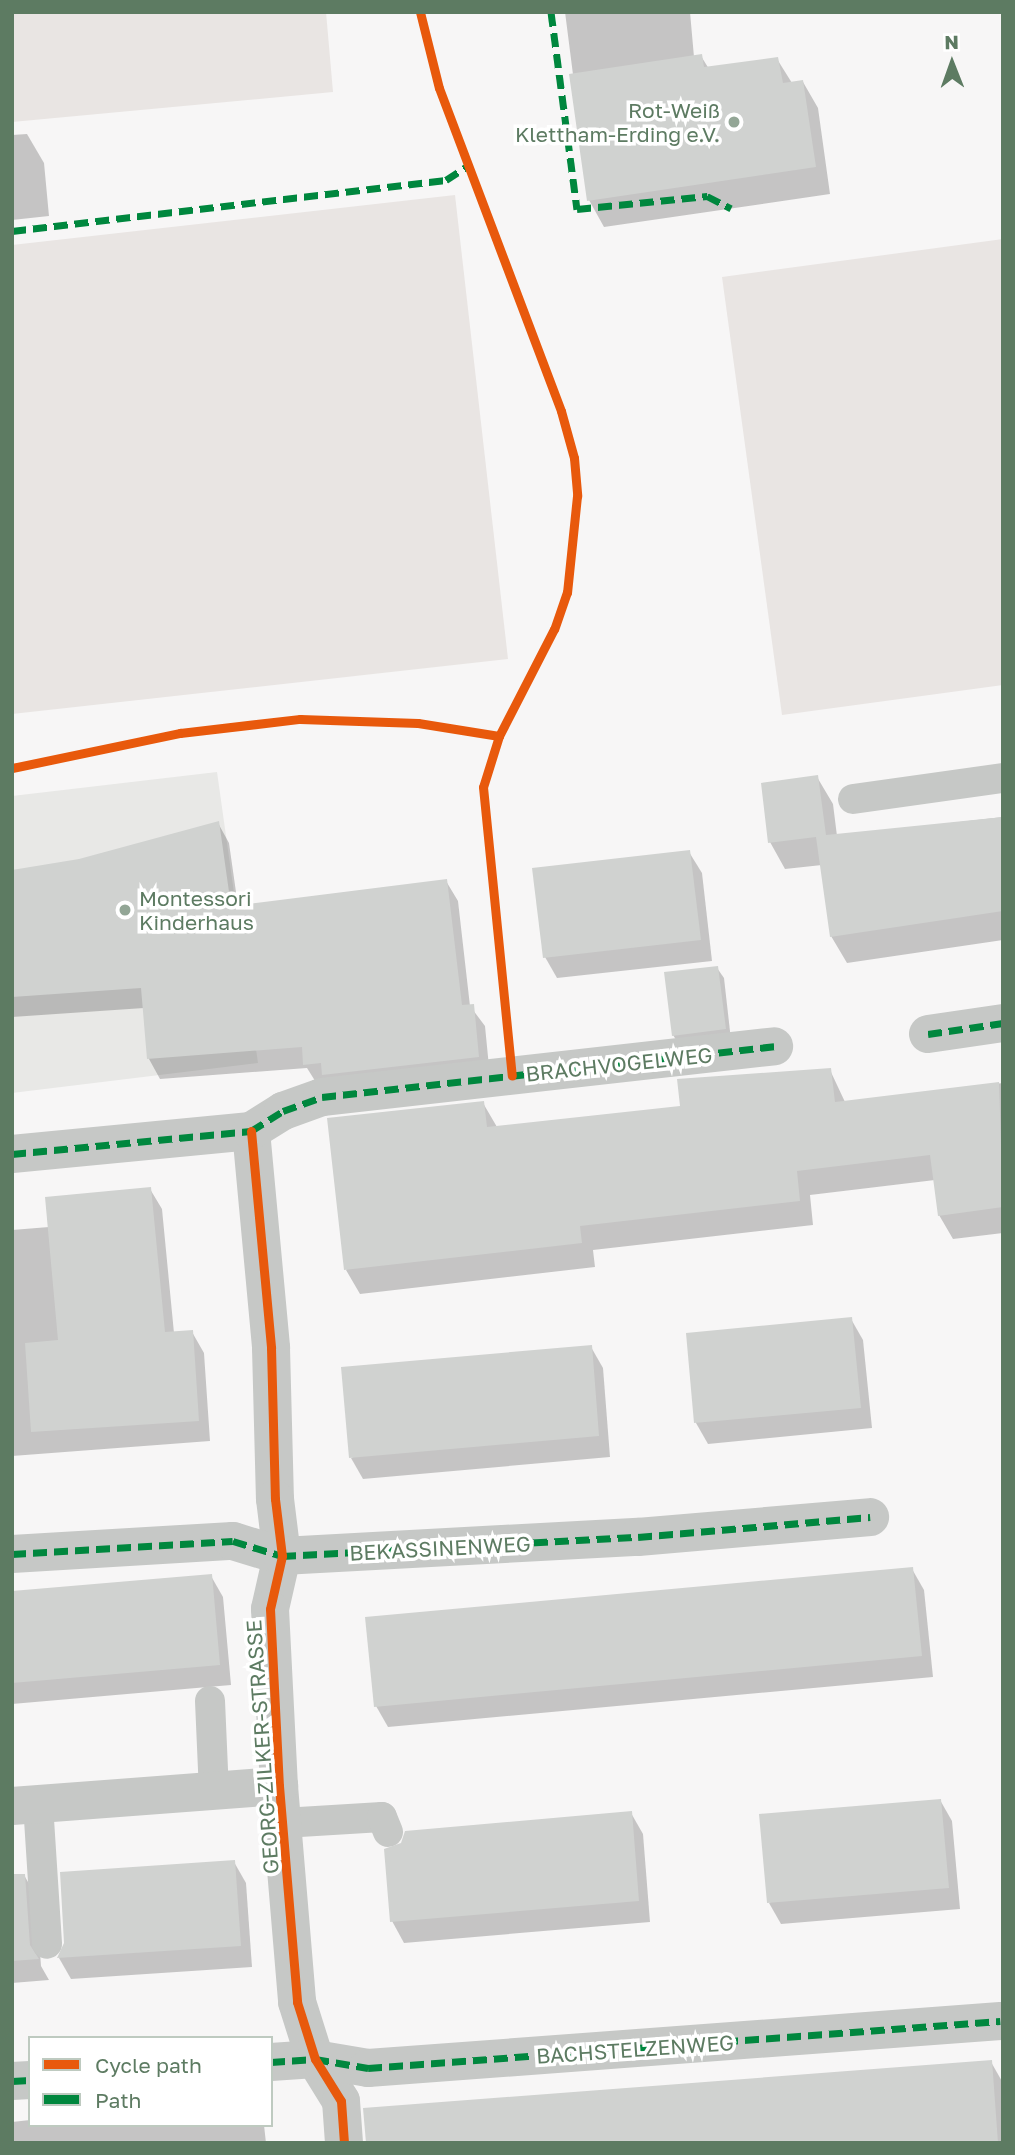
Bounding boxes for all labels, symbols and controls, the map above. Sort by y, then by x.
north arrow [917,28,987,98]
text: N [944,30,959,53]
place label: Rot-Weiß Klettham-Erding e.V. [515,97,720,147]
marker: Rot-Weiß Klettham-Erding e.V. [726,114,742,130]
place label: Montessori Kinderhaus [139,885,254,935]
marker: Montessori Kinderhaus [117,902,133,918]
street label: BRACHVOGELWEG [524,1042,714,1086]
street label: BEKASSINENWEG [349,1531,531,1565]
street label: GEORG-ZILKER-STRASSE [241,1619,283,1875]
street label: BACHSTELZENWEG [535,2030,735,2068]
legend [28,2036,273,2127]
text: Cycle path [95,2052,202,2078]
text: Path [95,2087,142,2113]

